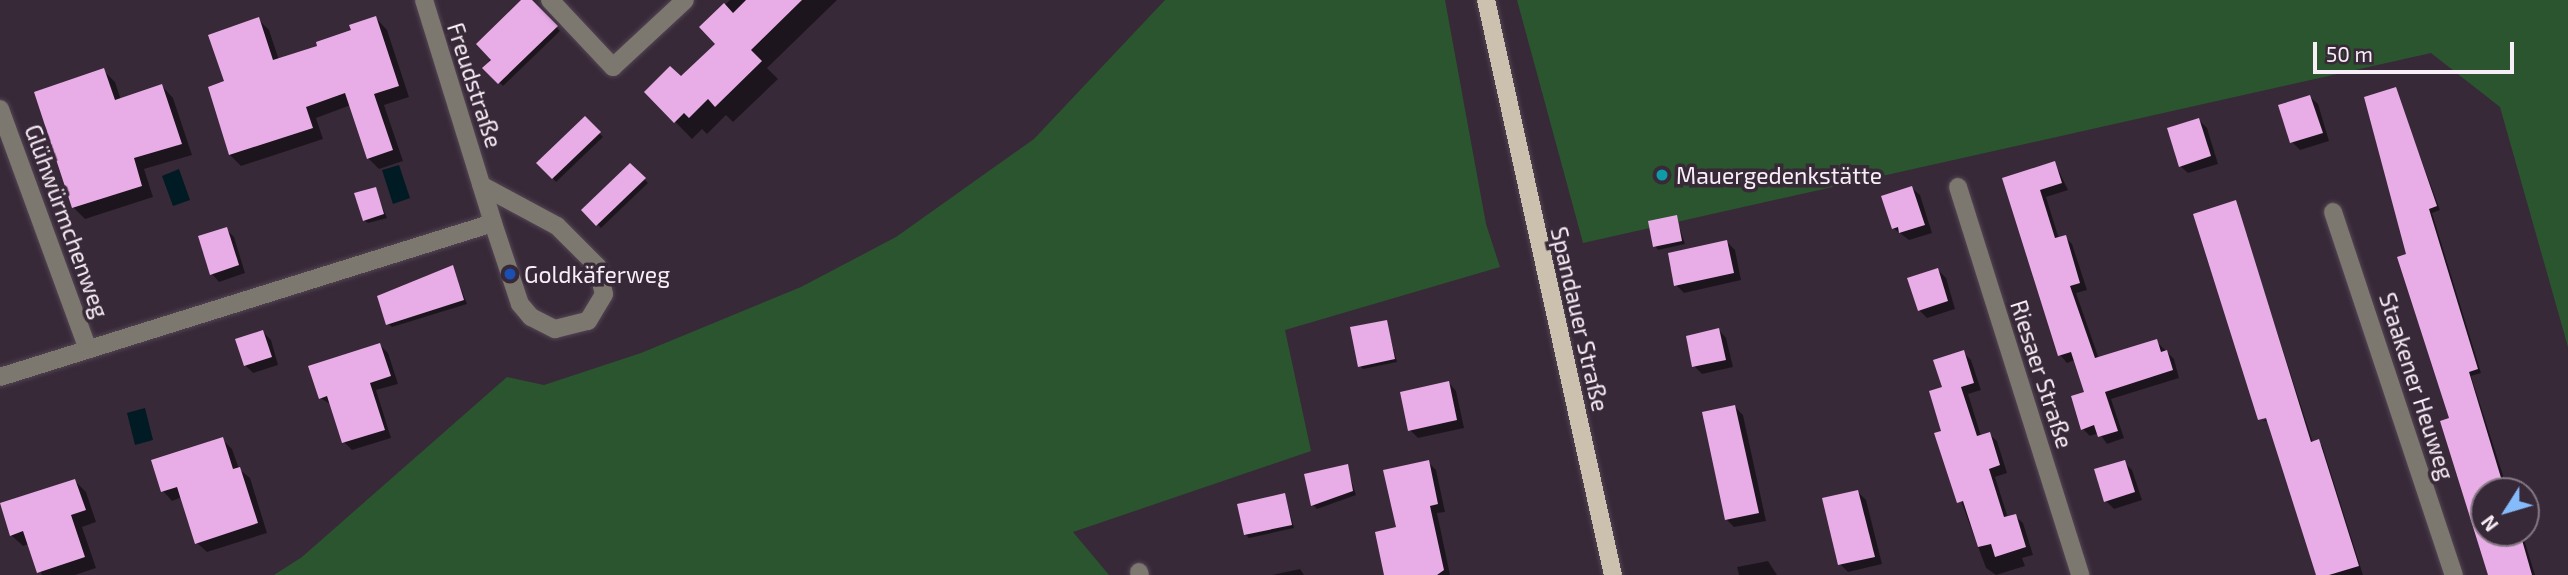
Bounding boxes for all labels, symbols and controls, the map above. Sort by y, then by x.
street label: Freudstraße [442,19,508,151]
scale bar [2316,28,2517,72]
text: 50 m [2326,41,2373,66]
street label: Glühwürmchenweg [19,121,115,321]
place label: Mauergedenkstätte [1676,161,1882,189]
marker: Mauergedenkstätte [1654,167,1670,183]
street label: Spandauer Straße [1545,224,1615,414]
place label: Goldkäferweg [524,260,670,288]
marker: Goldkäferweg [502,266,518,282]
street label: Staakener Heuweg [2374,289,2460,483]
street label: Riesaer Straße [2005,296,2079,452]
north arrow [2470,477,2540,547]
text: N [2476,511,2503,536]

